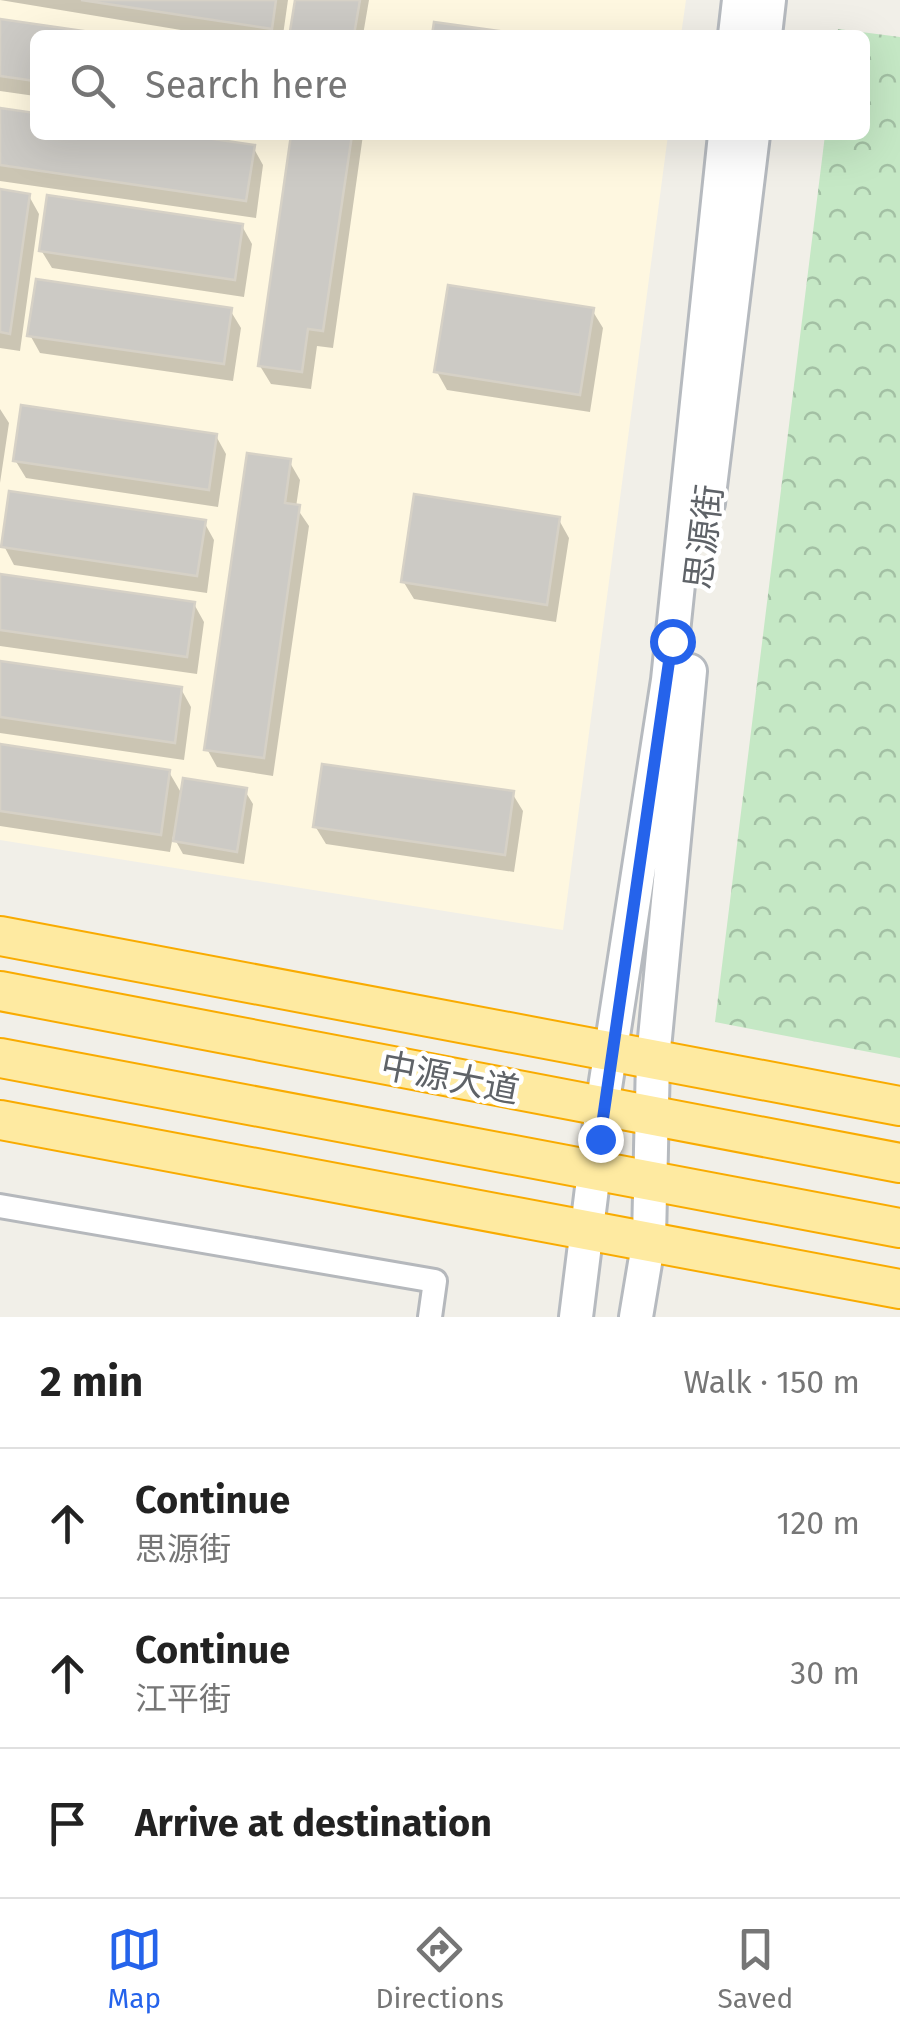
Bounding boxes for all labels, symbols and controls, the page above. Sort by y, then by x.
search box [30,30,870,140]
icon: search [65,58,120,113]
text: Search here [145,62,348,108]
street label: 思源街 [677,482,731,592]
route start [650,619,696,665]
street label: 中源大道 [377,1044,523,1112]
route end [578,1117,624,1163]
text: 2 min [40,1357,143,1407]
text: Walk · 150 m [683,1363,860,1401]
text: Continue [135,1477,290,1523]
icon: ahead [40,1496,95,1551]
text: 120 m [777,1504,860,1542]
text: 思源街 [135,1530,231,1568]
text: Continue [135,1627,290,1673]
icon: ahead [40,1646,95,1701]
text: 30 m [790,1654,860,1692]
text: 江平街 [135,1680,231,1718]
icon: arrive [40,1796,95,1851]
text: Arrive at destination [135,1800,492,1846]
tab: Map [107,1922,162,2015]
tab: Directions [375,1922,504,2015]
tab: Saved [717,1922,793,2015]

